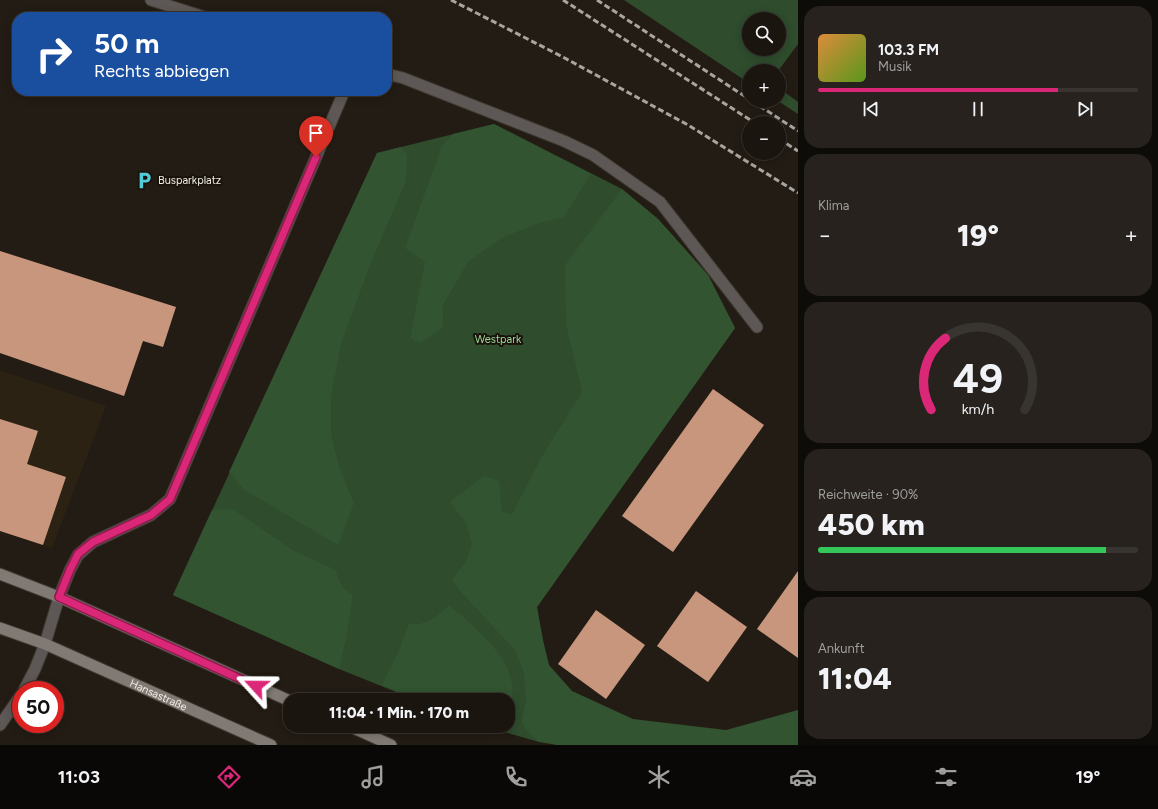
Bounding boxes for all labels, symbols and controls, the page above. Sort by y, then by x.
map controls [742,12,786,160]
button: search [742,12,786,56]
text: 50 m [94,26,160,60]
icon: right [28,28,80,80]
text: 103.3 FM [878,41,939,59]
text: Musik [878,59,912,74]
text: Rechts abbiegen [94,60,229,82]
button: + [742,64,786,108]
icon: previous [860,98,882,120]
icon: pause [967,98,989,120]
icon: next [1074,98,1096,120]
pin [299,116,333,157]
button: − [742,116,786,160]
icon: arrive [305,122,327,144]
parking icon: Busparkplatz [135,170,155,190]
place label: Busparkplatz [158,174,221,187]
text: Klima [818,198,850,213]
text: 19° [957,217,999,254]
text: − [818,222,832,249]
text: + [1124,222,1138,249]
park label: Westpark [475,333,522,346]
text: 49 [953,353,1003,403]
text: km/h [962,400,994,418]
text: Reichweite · 90% [818,487,918,502]
text: 450 km [818,506,925,543]
text: Ankunft [818,641,865,656]
text: 11:04 [818,660,892,697]
position arrow [235,665,277,707]
street label: Hansastraße [128,676,189,713]
speed limit sign: 50 [12,681,64,733]
text: 11:04 · 1 Min. · 170 m [329,704,469,722]
icon: directions [215,763,243,791]
icon: music [359,763,387,791]
icon: phone [502,763,530,791]
icon: climate [645,763,673,791]
icon: car [789,763,817,791]
icon: filters [932,763,960,791]
text: 11:03 [58,766,100,788]
text: 19° [1075,766,1100,788]

